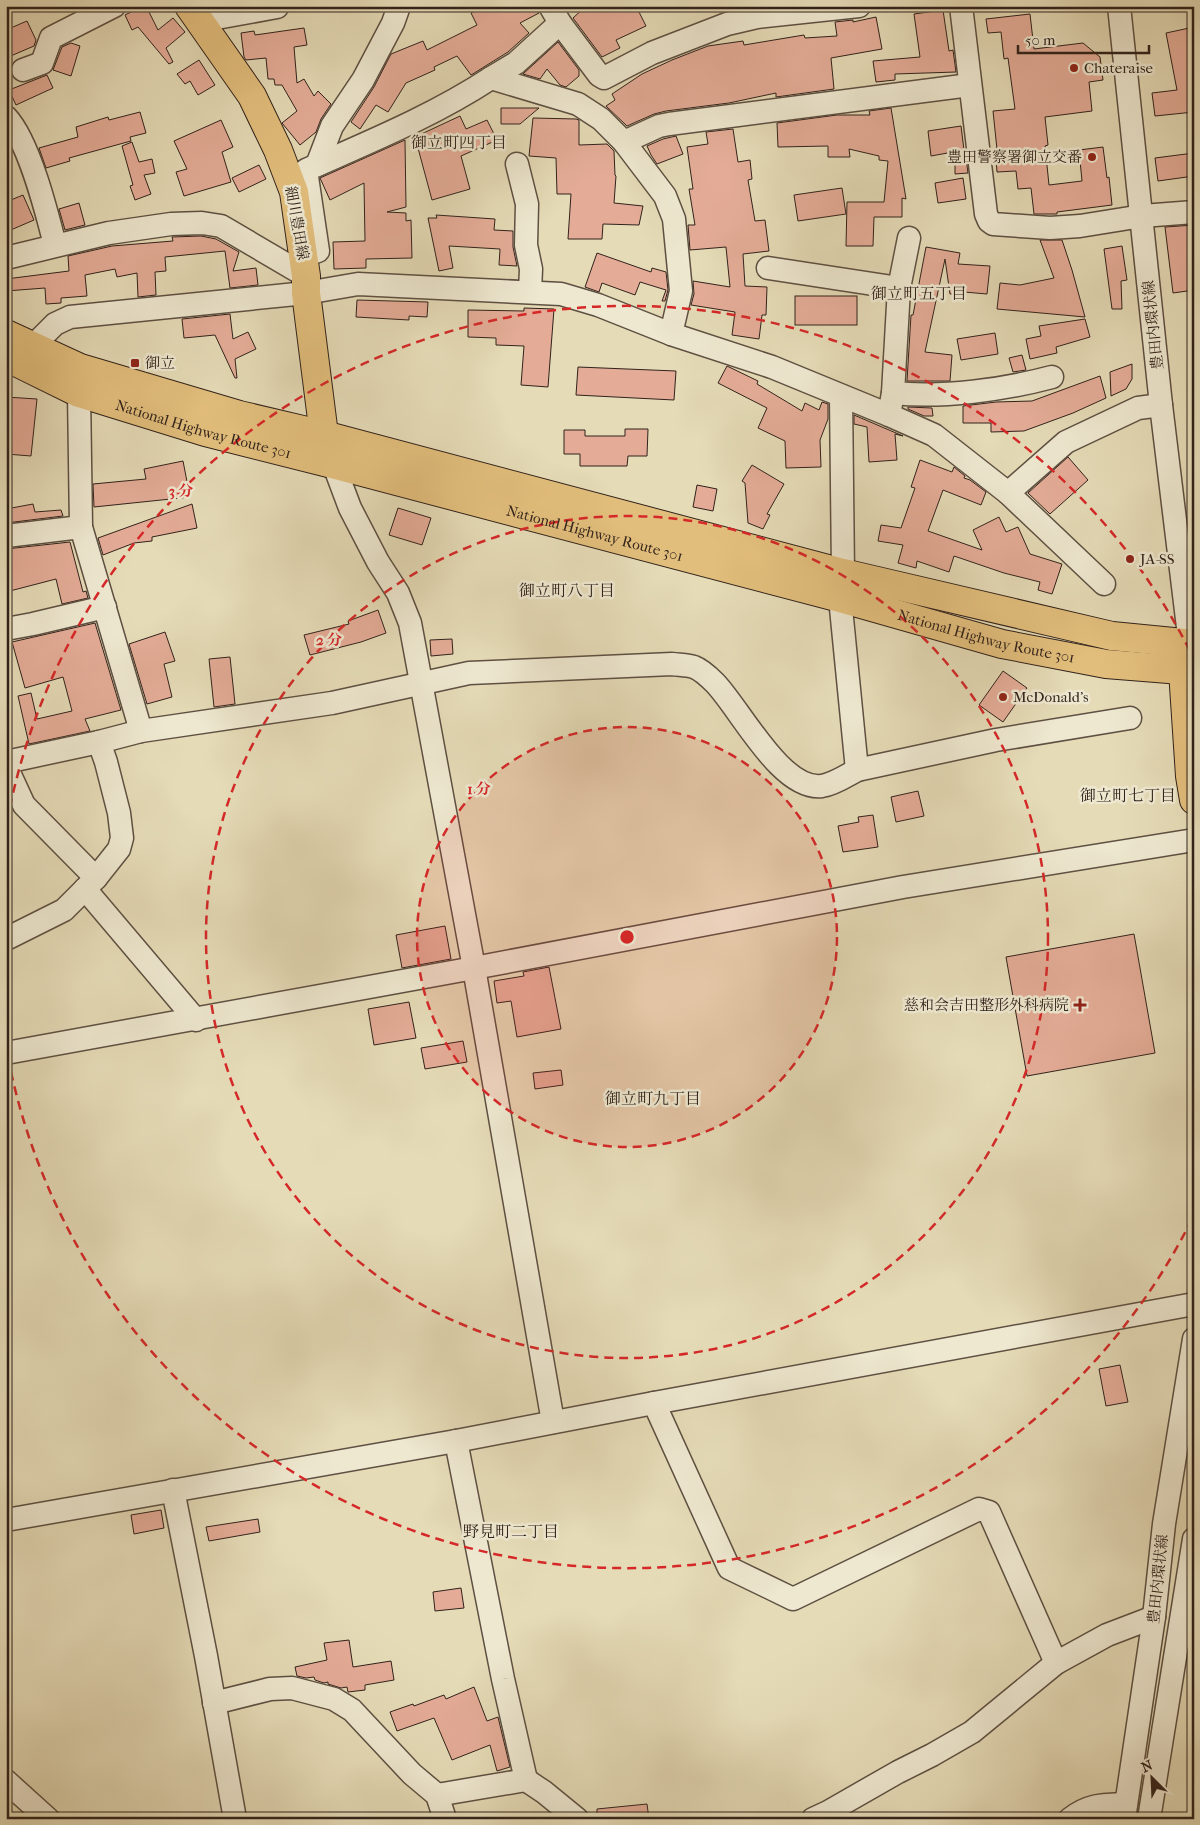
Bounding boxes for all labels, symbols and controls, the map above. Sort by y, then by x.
scale bar [1018,22,1149,54]
text: 50 m [1025,31,1056,49]
place label: Chateraise [1084,59,1154,77]
marker: Chateraise [1068,62,1080,74]
district label: 御立町四丁目 [411,133,507,152]
place label: 豊田警察署御立交番 [947,148,1082,166]
marker: 豊田警察署御立交番 [1086,151,1098,163]
street label: 細川豊田線 [282,184,312,262]
street label: 豊田内環状線 [1139,279,1167,371]
district label: 御立町五丁目 [871,284,967,303]
place label: 御立 [145,354,175,372]
marker: 御立 [129,357,141,369]
street label: National Highway Route 301 [113,396,293,462]
text: 3 分 [169,482,193,500]
street label: National Highway Route 301 [505,501,685,565]
place label: JA-SS [1139,550,1175,568]
marker: JA-SS [1124,553,1136,565]
district label: 御立町八丁目 [519,581,615,600]
street label: National Highway Route 301 [896,606,1076,667]
text: 2 分 [316,631,342,649]
place label: McDonald's [1013,688,1089,706]
marker: McDonald's [997,691,1009,703]
text: 1 分 [467,780,491,798]
district label: 御立町七丁目 [1080,786,1176,805]
centre of rings [618,928,636,946]
place label: 慈和会吉田整形外科病院 [904,996,1069,1014]
marker: 慈和会吉田整形外科病院 [1073,998,1087,1012]
district label: 御立町九丁目 [605,1089,701,1108]
district label: 野見町二丁目 [463,1522,559,1541]
street label: 豊田内環状線 [1144,1533,1172,1625]
north arrow [1128,1752,1178,1802]
text: N [1139,1757,1156,1777]

